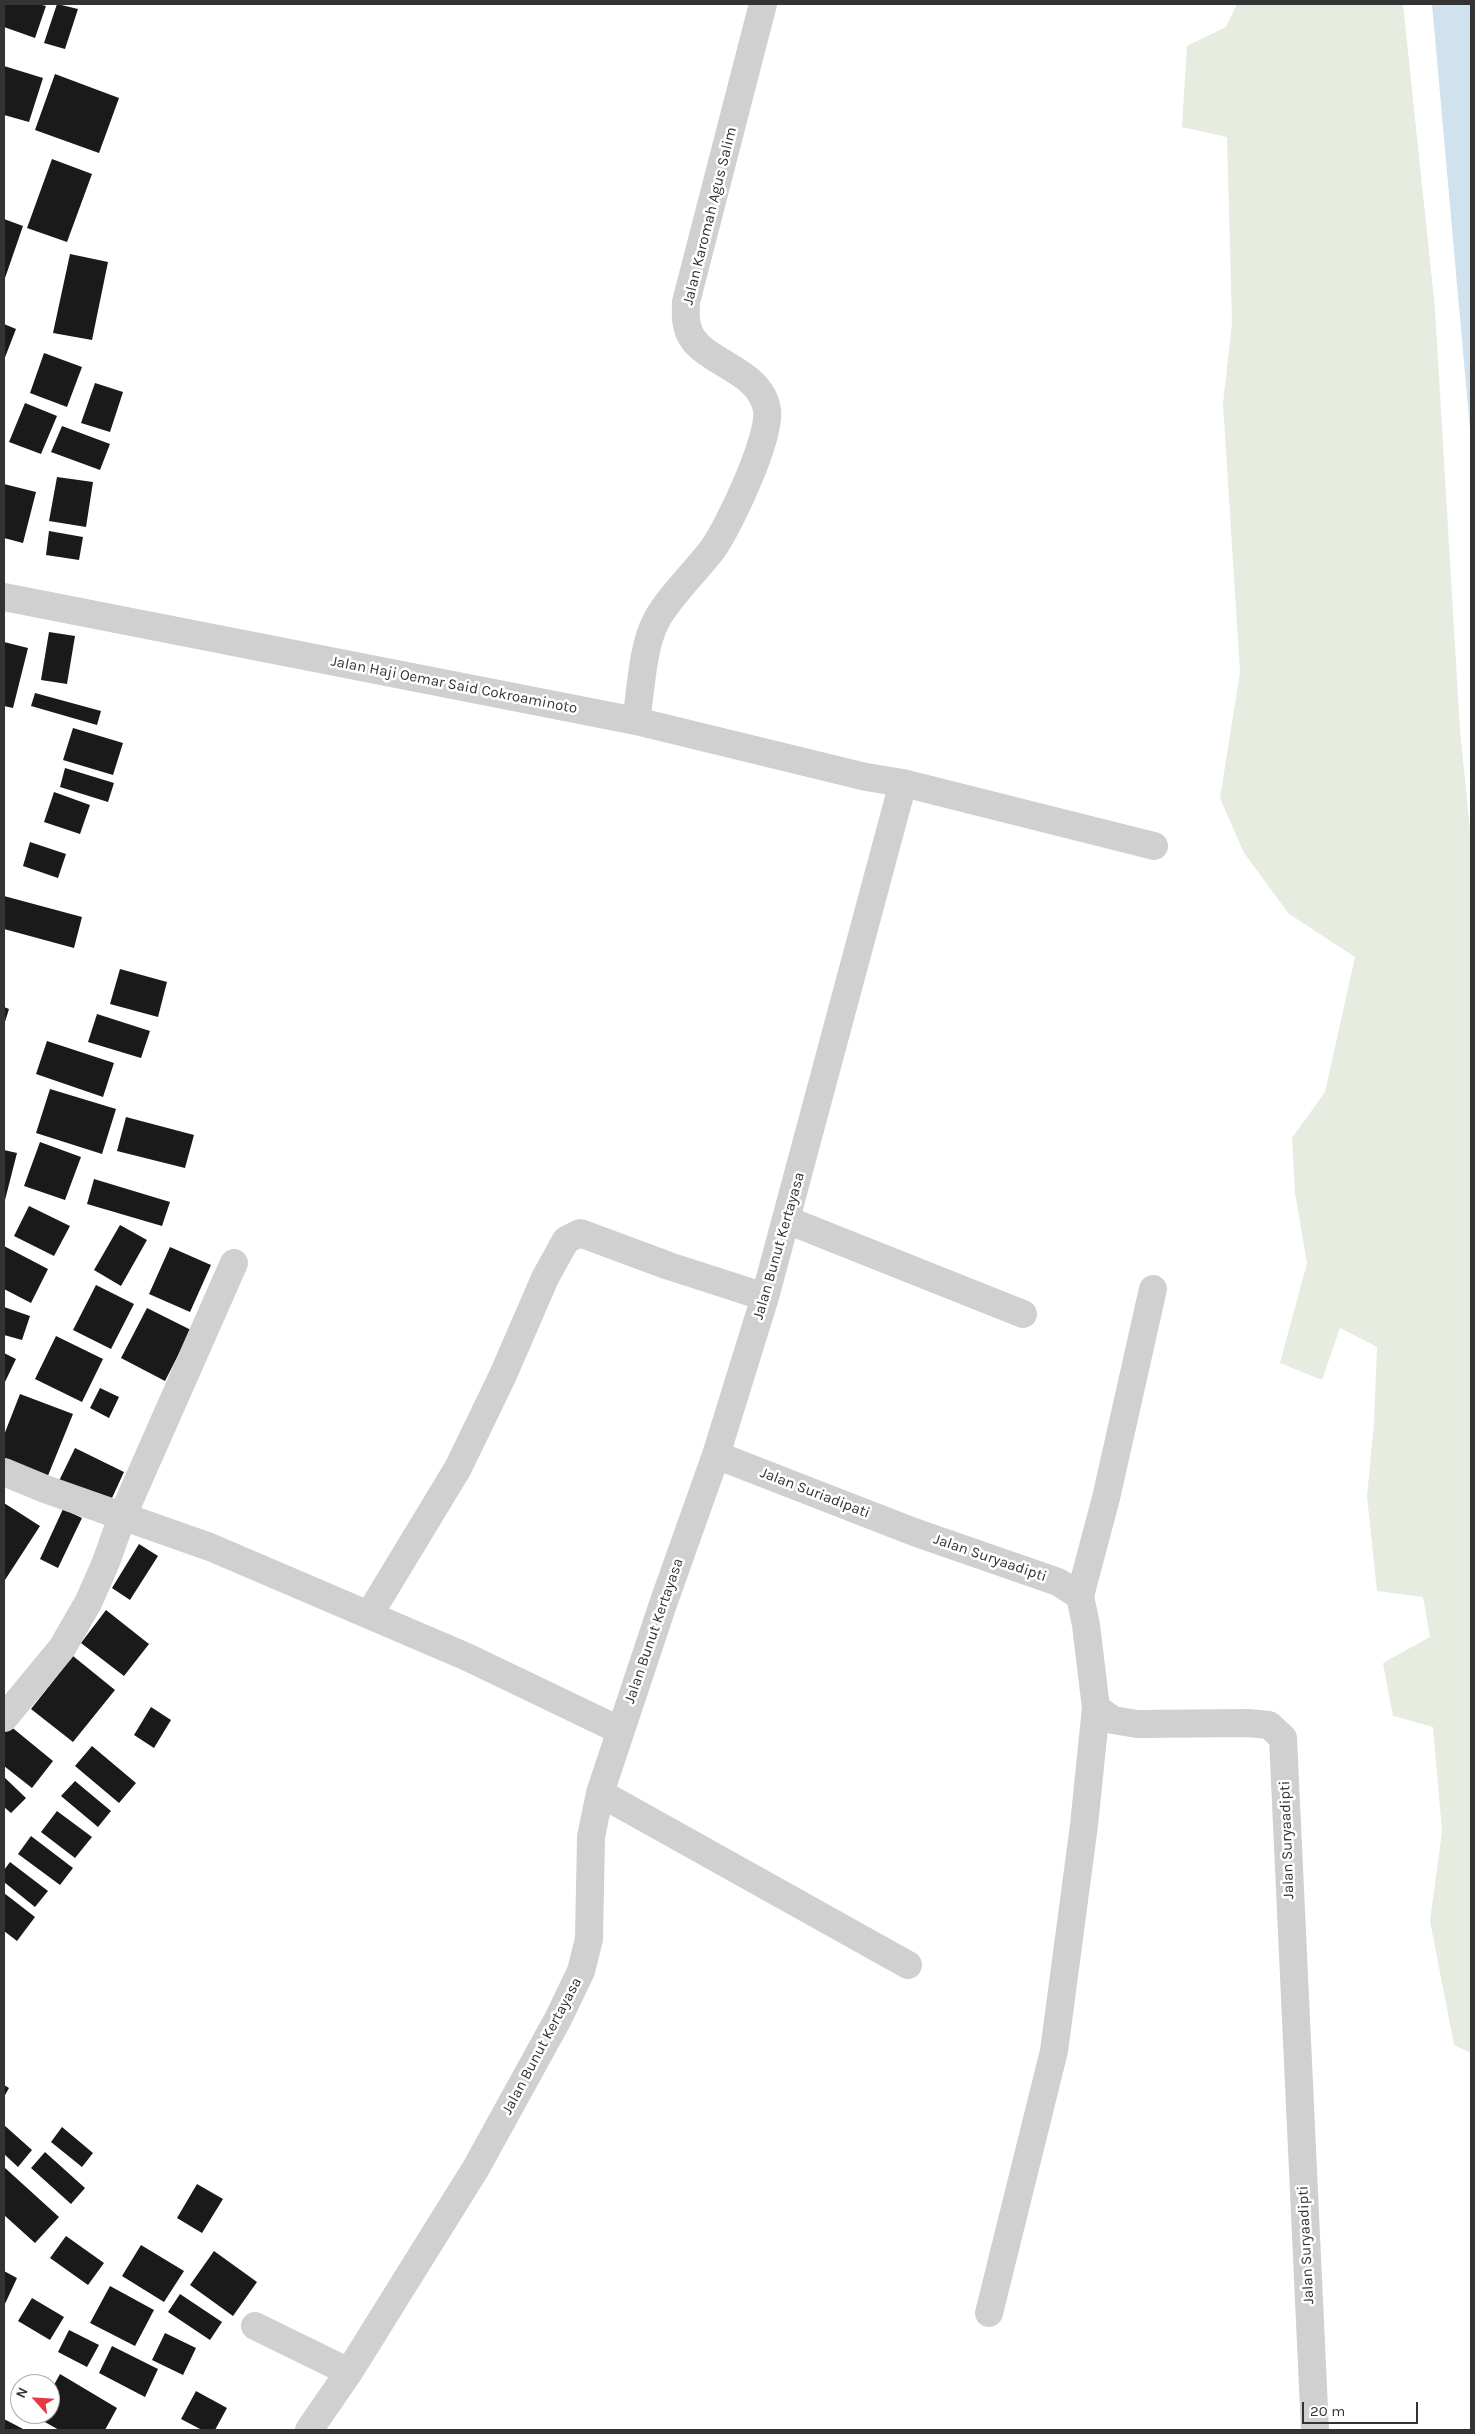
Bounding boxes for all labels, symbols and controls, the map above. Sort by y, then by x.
street label: Jalan Karomah Agus Salim [679,125,741,307]
street label: Jalan Haji Oemar Said Cokroaminoto [329,652,579,718]
street label: Jalan Bunut Kertayasa [749,1170,809,1322]
street label: Jalan Suriadipati [758,1464,872,1522]
street label: Jalan Suryaadipti [931,1530,1049,1586]
street label: Jalan Bunut Kertayasa [621,1556,687,1706]
street label: Jalan Suryaadipti [1276,1780,1298,1900]
street label: Jalan Bunut Kertayasa [498,1974,586,2118]
street label: Jalan Suryaadipti [1294,2185,1318,2305]
north arrow [10,2374,60,2424]
text: N [12,2384,32,2401]
scale bar [1305,2392,1421,2424]
text: 20 m [1310,2402,1345,2420]

